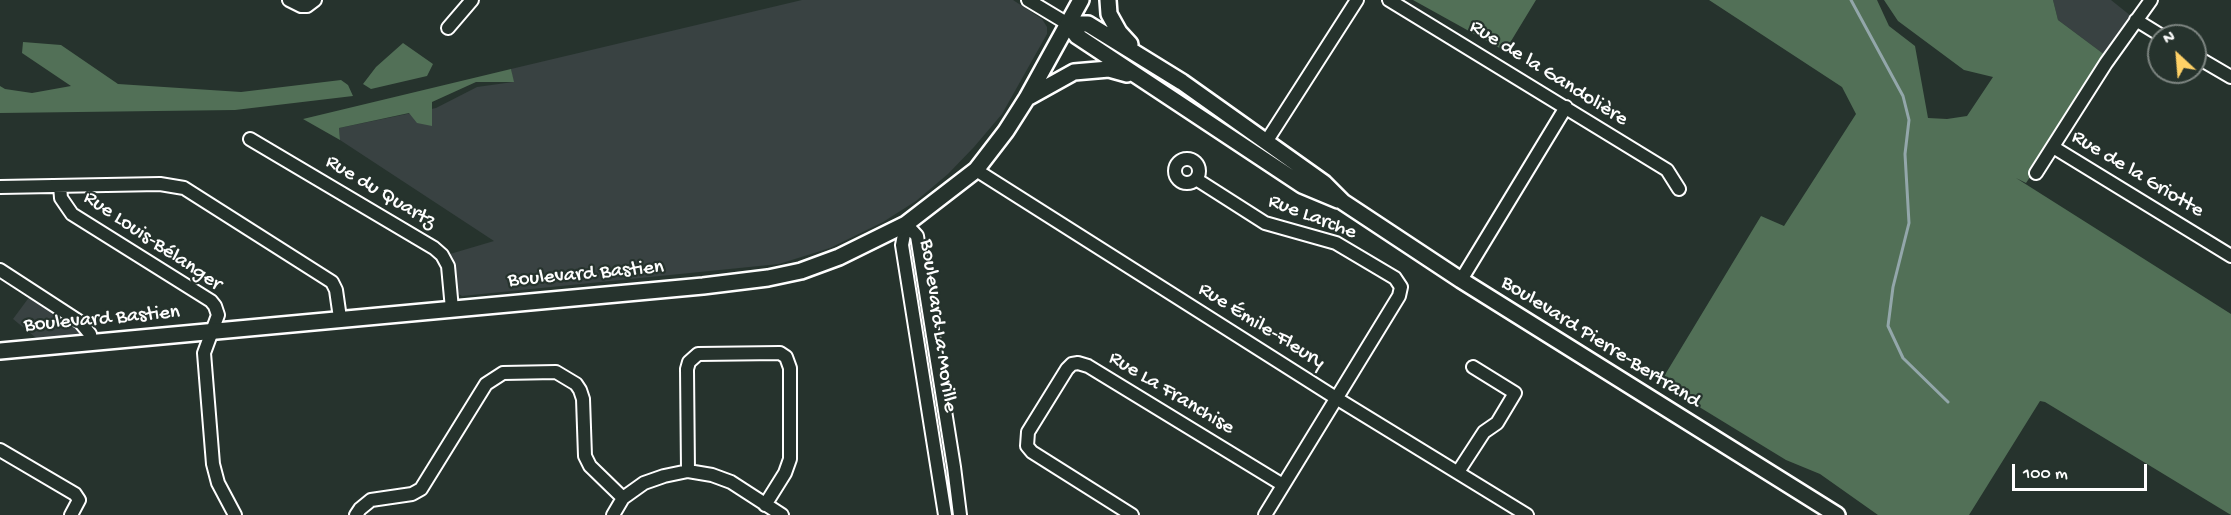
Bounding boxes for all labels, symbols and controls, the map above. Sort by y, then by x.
street label: Rue de la Gandolière [1464,15,1632,133]
north arrow [2147,24,2207,84]
text: N [2161,28,2179,50]
street label: Rue de la Griotte [2066,126,2208,224]
street label: Rue du Quartz [320,150,440,236]
street label: Rue Louis-Bélanger [78,186,226,298]
street label: Rue Larche [1264,190,1360,246]
street label: Boulevard La Morille [912,238,962,414]
street label: Boulevard Bastien [507,256,665,294]
street label: Boulevard Pierre-Bertrand [1495,271,1705,415]
street label: Rue Émile-Fleury [1193,278,1329,376]
street label: Boulevard Bastien [23,301,181,339]
street label: Rue La Franchise [1103,347,1239,441]
scale bar [2015,452,2150,490]
text: 100 m [2023,464,2068,485]

